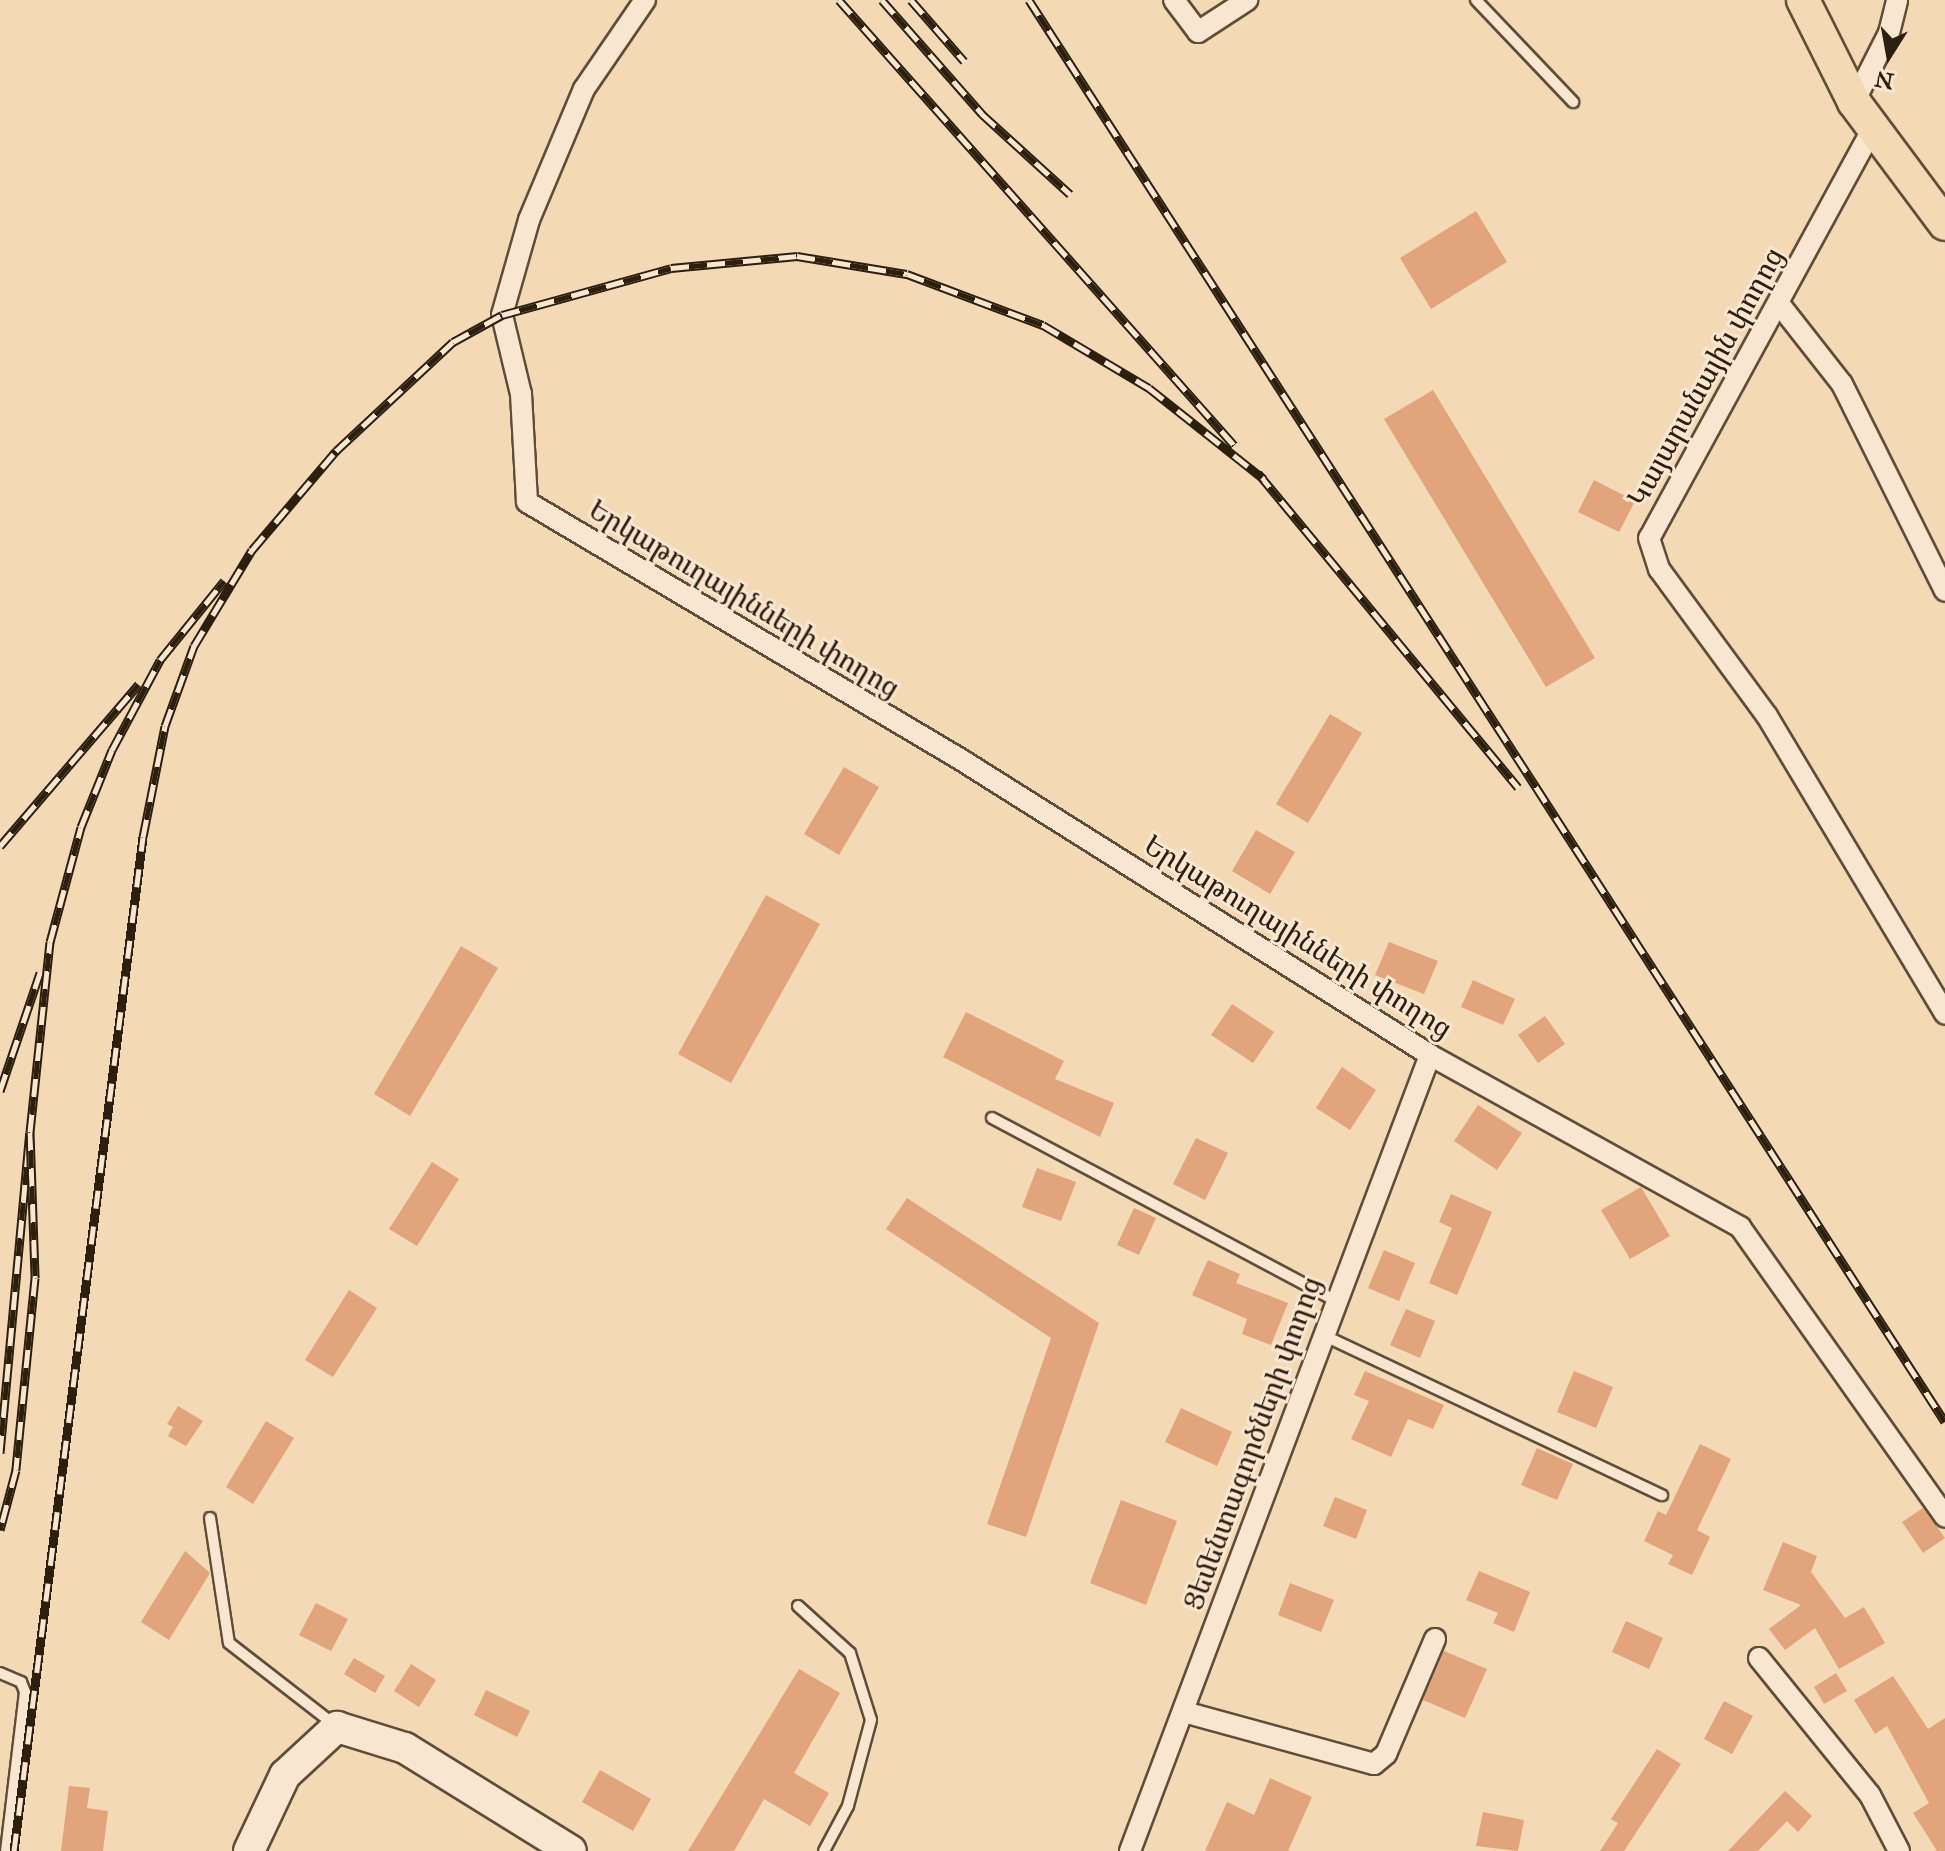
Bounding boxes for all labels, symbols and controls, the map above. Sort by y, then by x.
north arrow [1849,16,1929,96]
text: N [1873,65,1896,95]
street label: Կայարանային փողոց [1621,242,1791,512]
street label: Երկաթուղայինների փողոց [583,493,905,705]
street label: Երկաթուղայինների փողոց [1138,828,1458,1046]
street label: Ցեմենտագործների փողոց [1177,1272,1329,1614]

